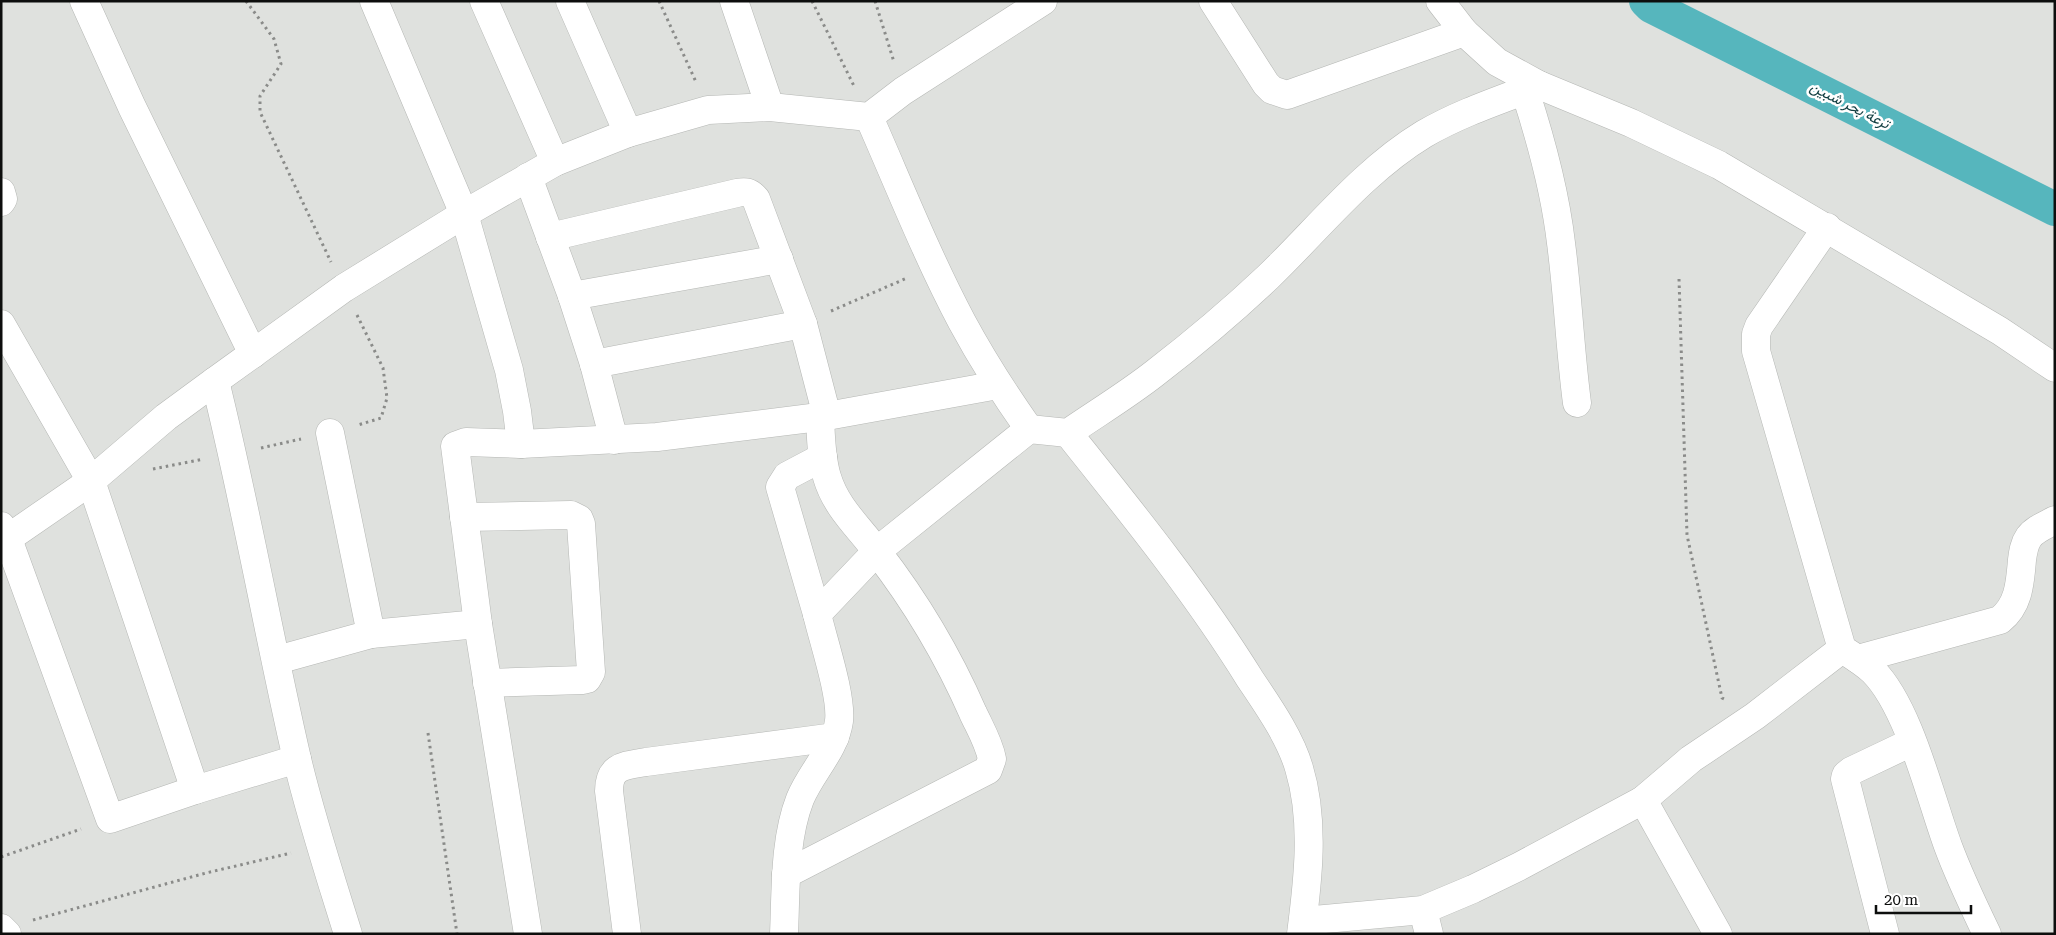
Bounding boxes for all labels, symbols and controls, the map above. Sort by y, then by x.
water label: ترعة بحر شبين [1807,77,1895,134]
scale bar [1876,882,1971,914]
text: 20 m [1884,891,1919,909]

